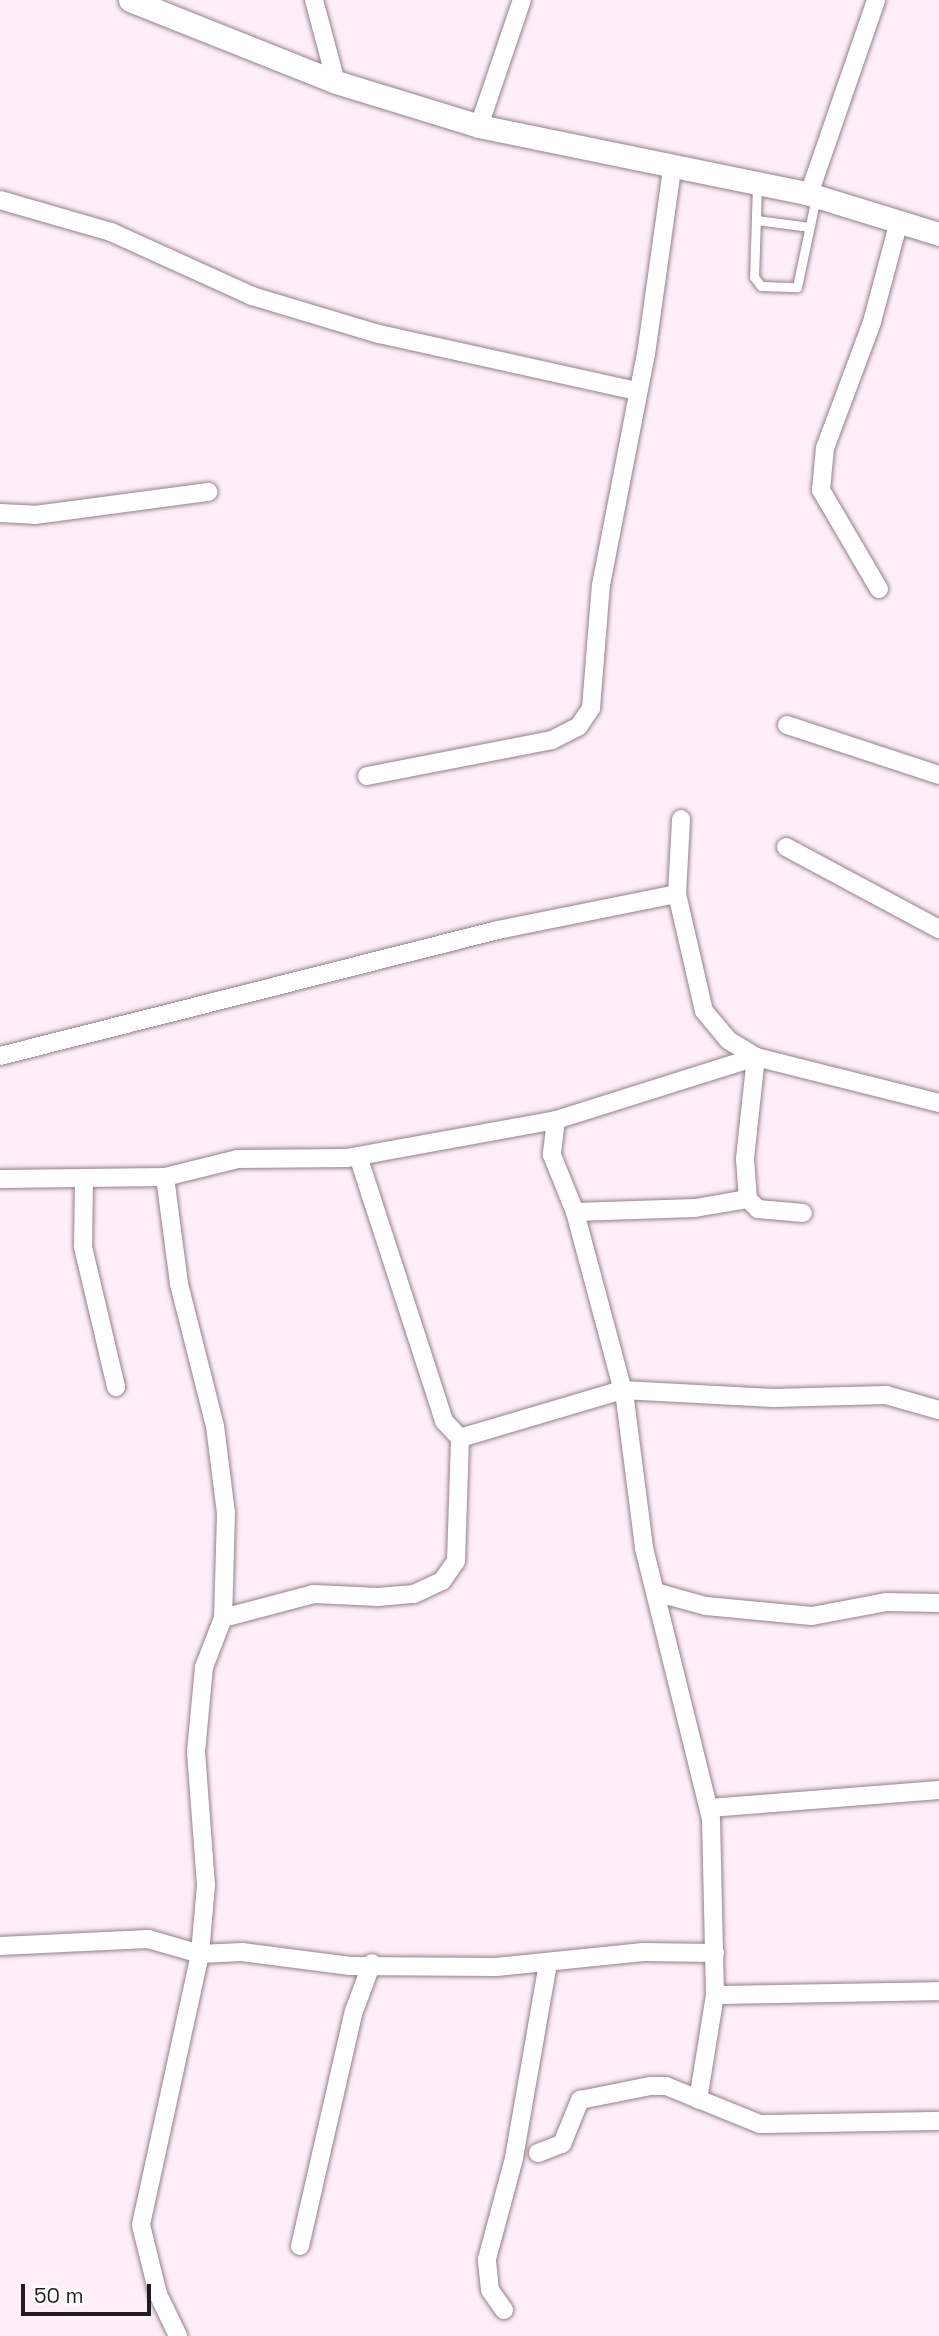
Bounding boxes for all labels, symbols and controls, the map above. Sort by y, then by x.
scale bar [24,2270,154,2314]
text: 50 m [34,2282,84,2309]

